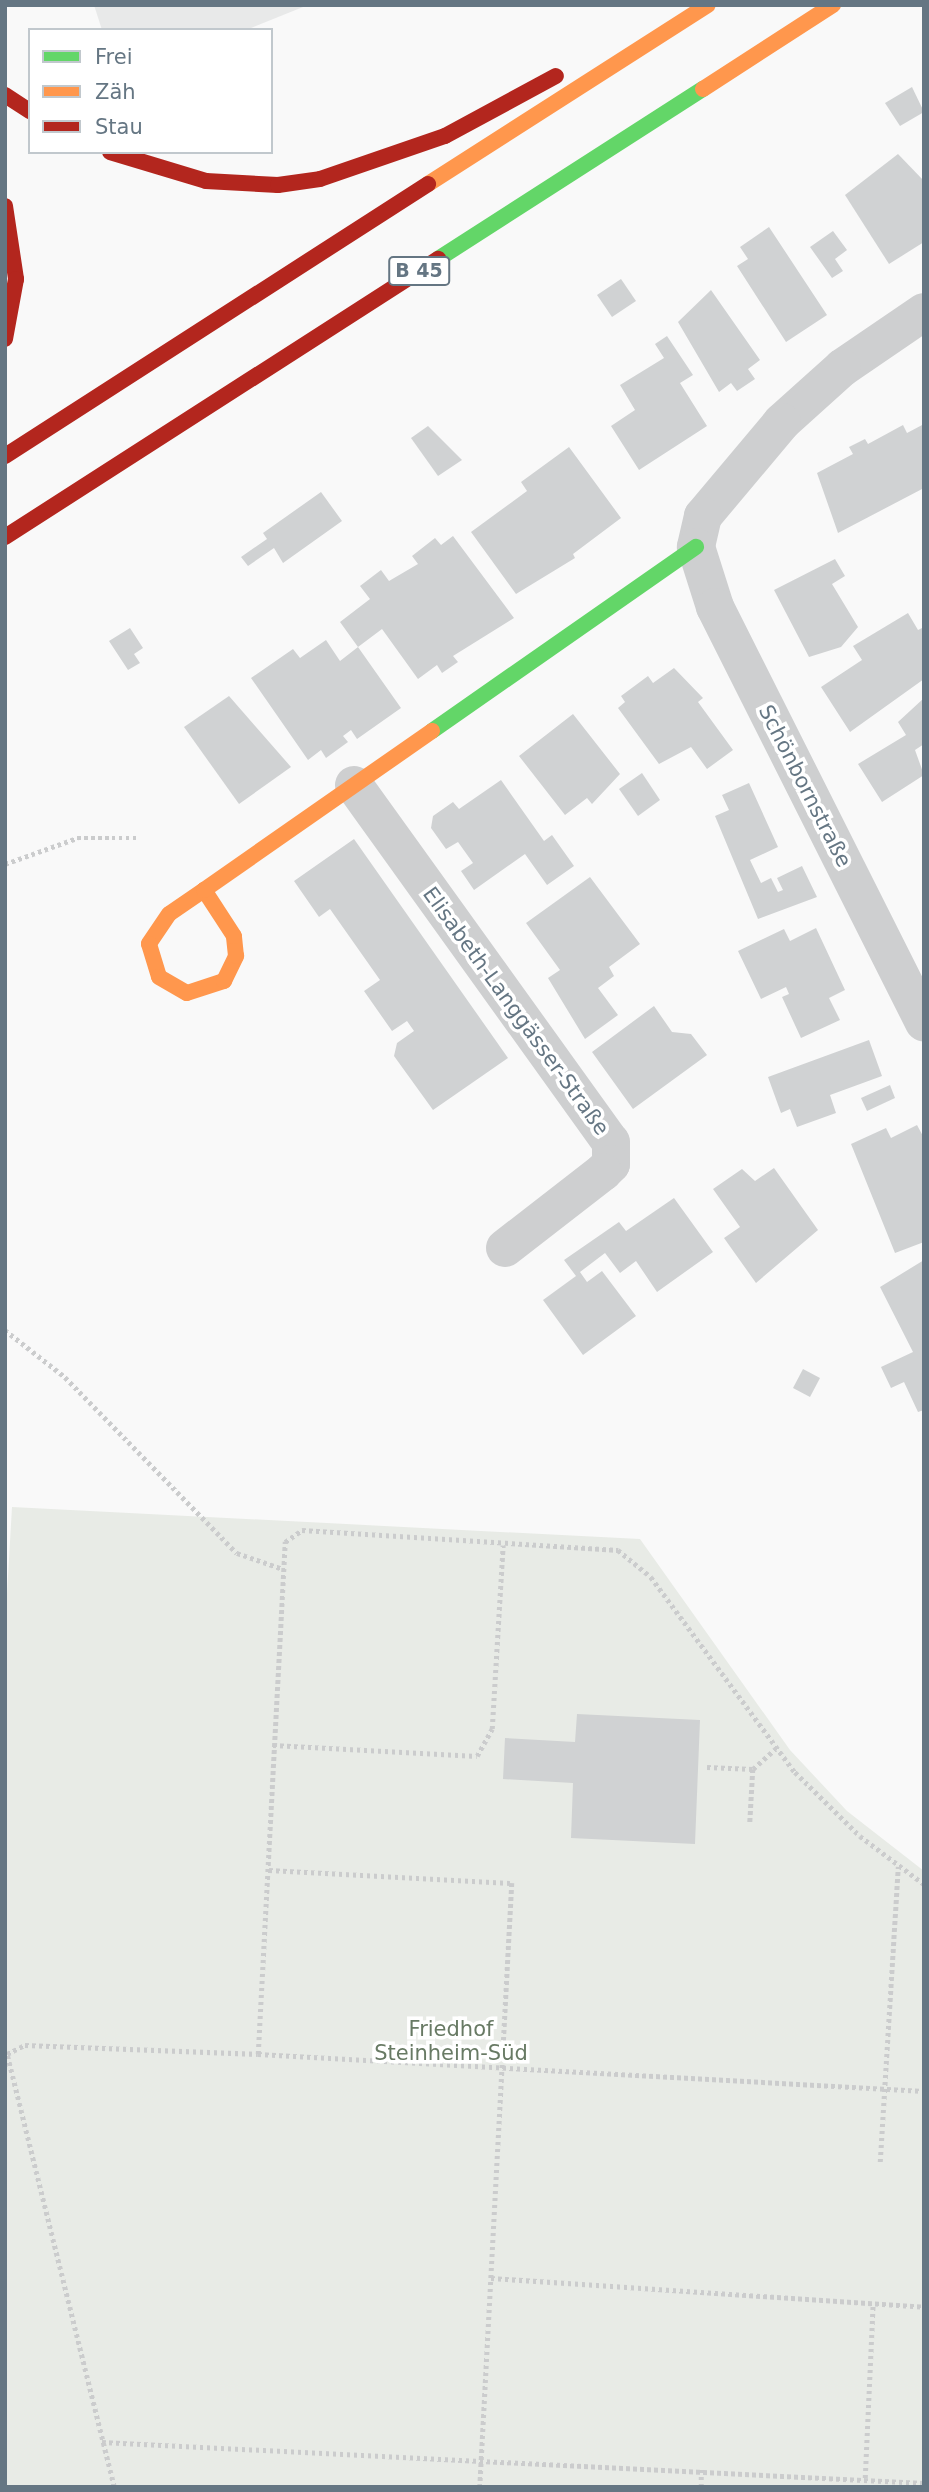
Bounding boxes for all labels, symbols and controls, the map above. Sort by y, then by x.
legend [28,28,273,154]
text: Frei [95,45,132,69]
text: Zäh [95,80,136,104]
text: Stau [95,115,143,139]
road number: B 45 [388,256,450,286]
street label: Schönbornstraße [753,701,857,871]
street label: Elisabeth-Langgässer-Straße [418,882,614,1140]
park label: Friedhof Steinheim-Süd [374,2016,528,2066]

